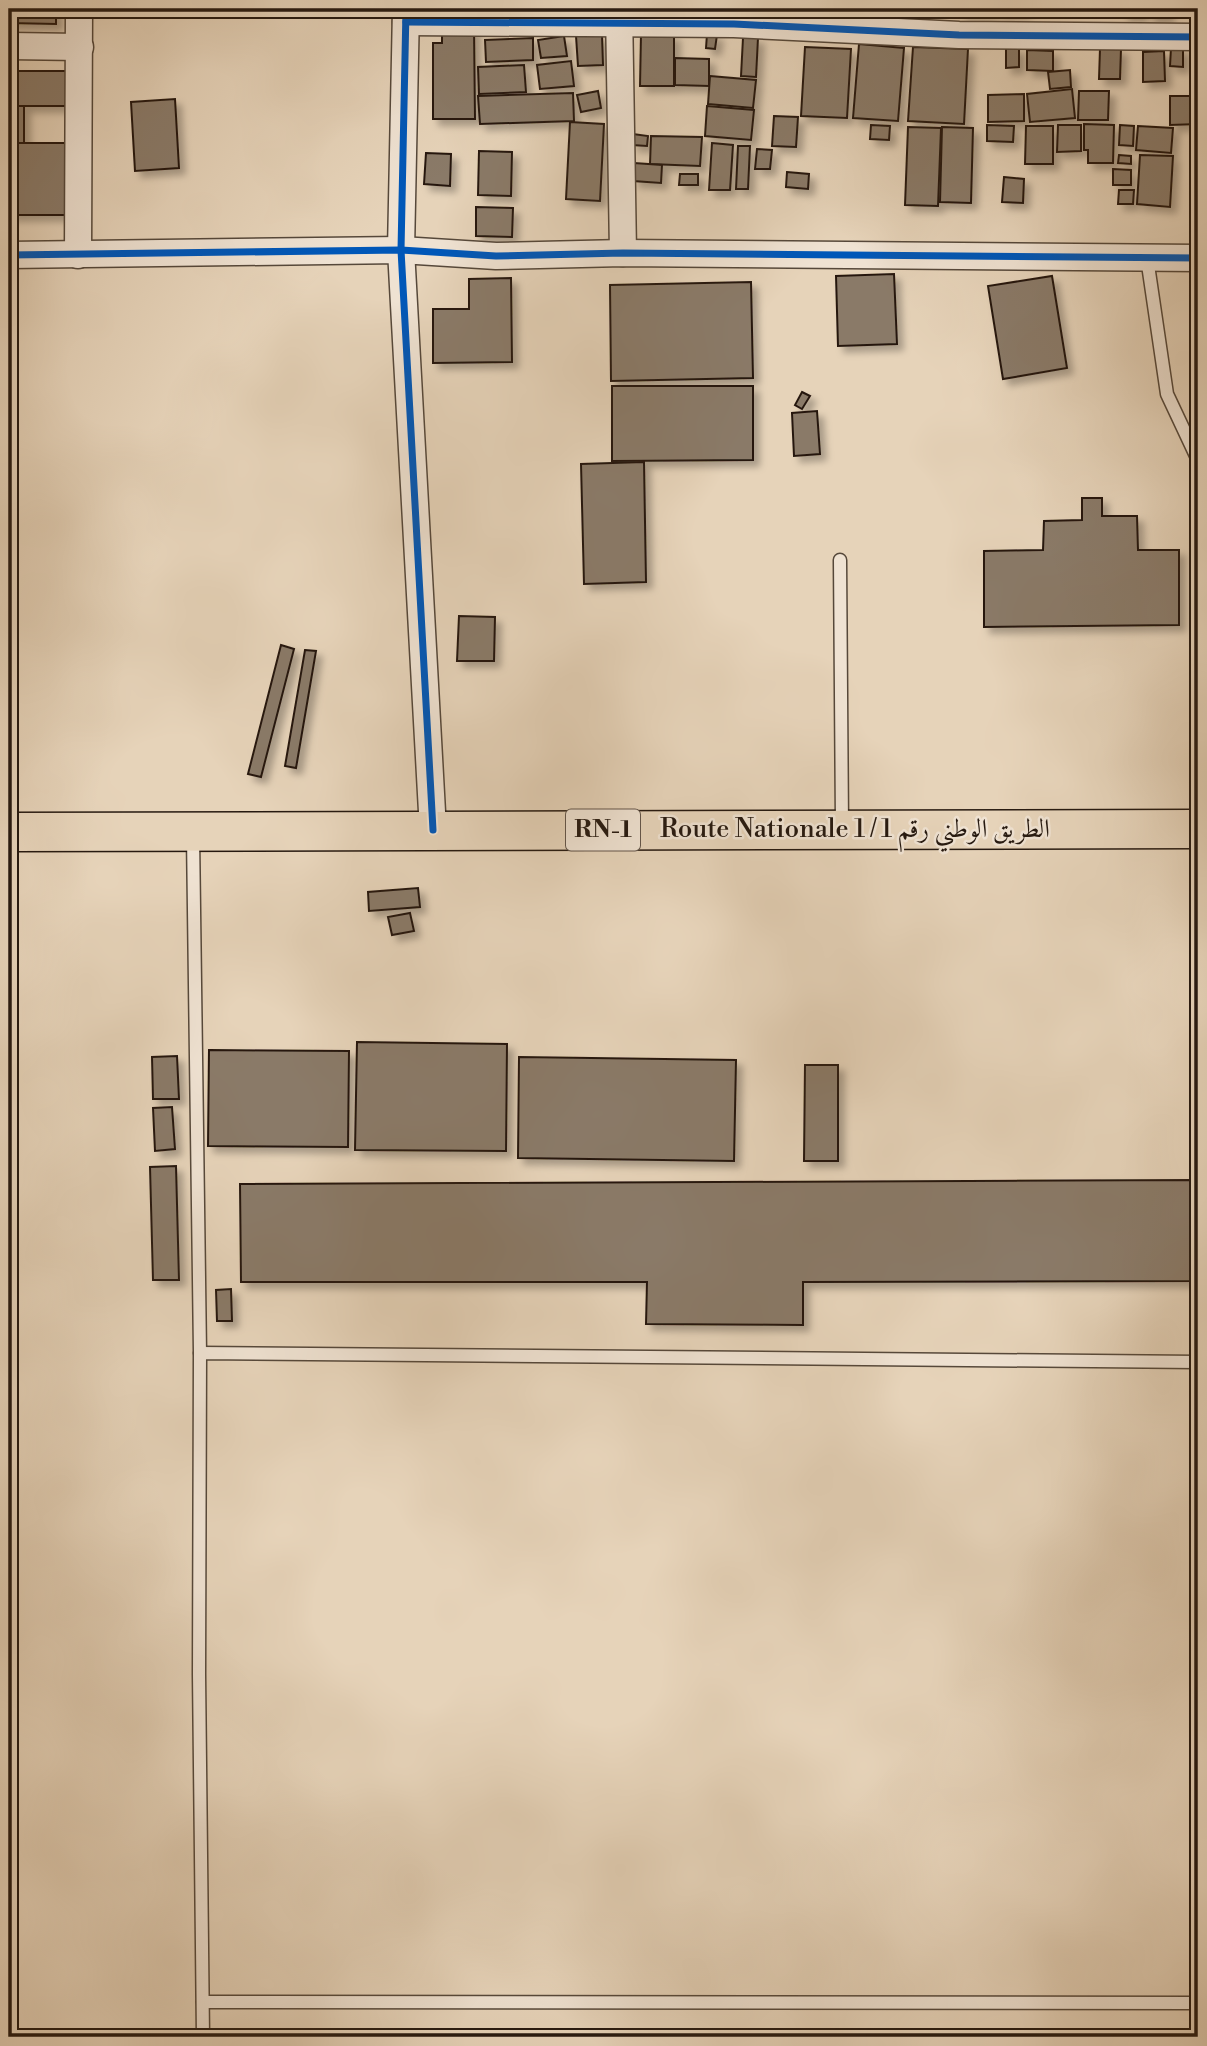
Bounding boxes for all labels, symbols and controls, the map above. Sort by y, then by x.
road number: RN-1 [566,810,640,850]
street label: Route Nationale 1 / الطريق الوطني رقم 1 [660,813,1050,853]

